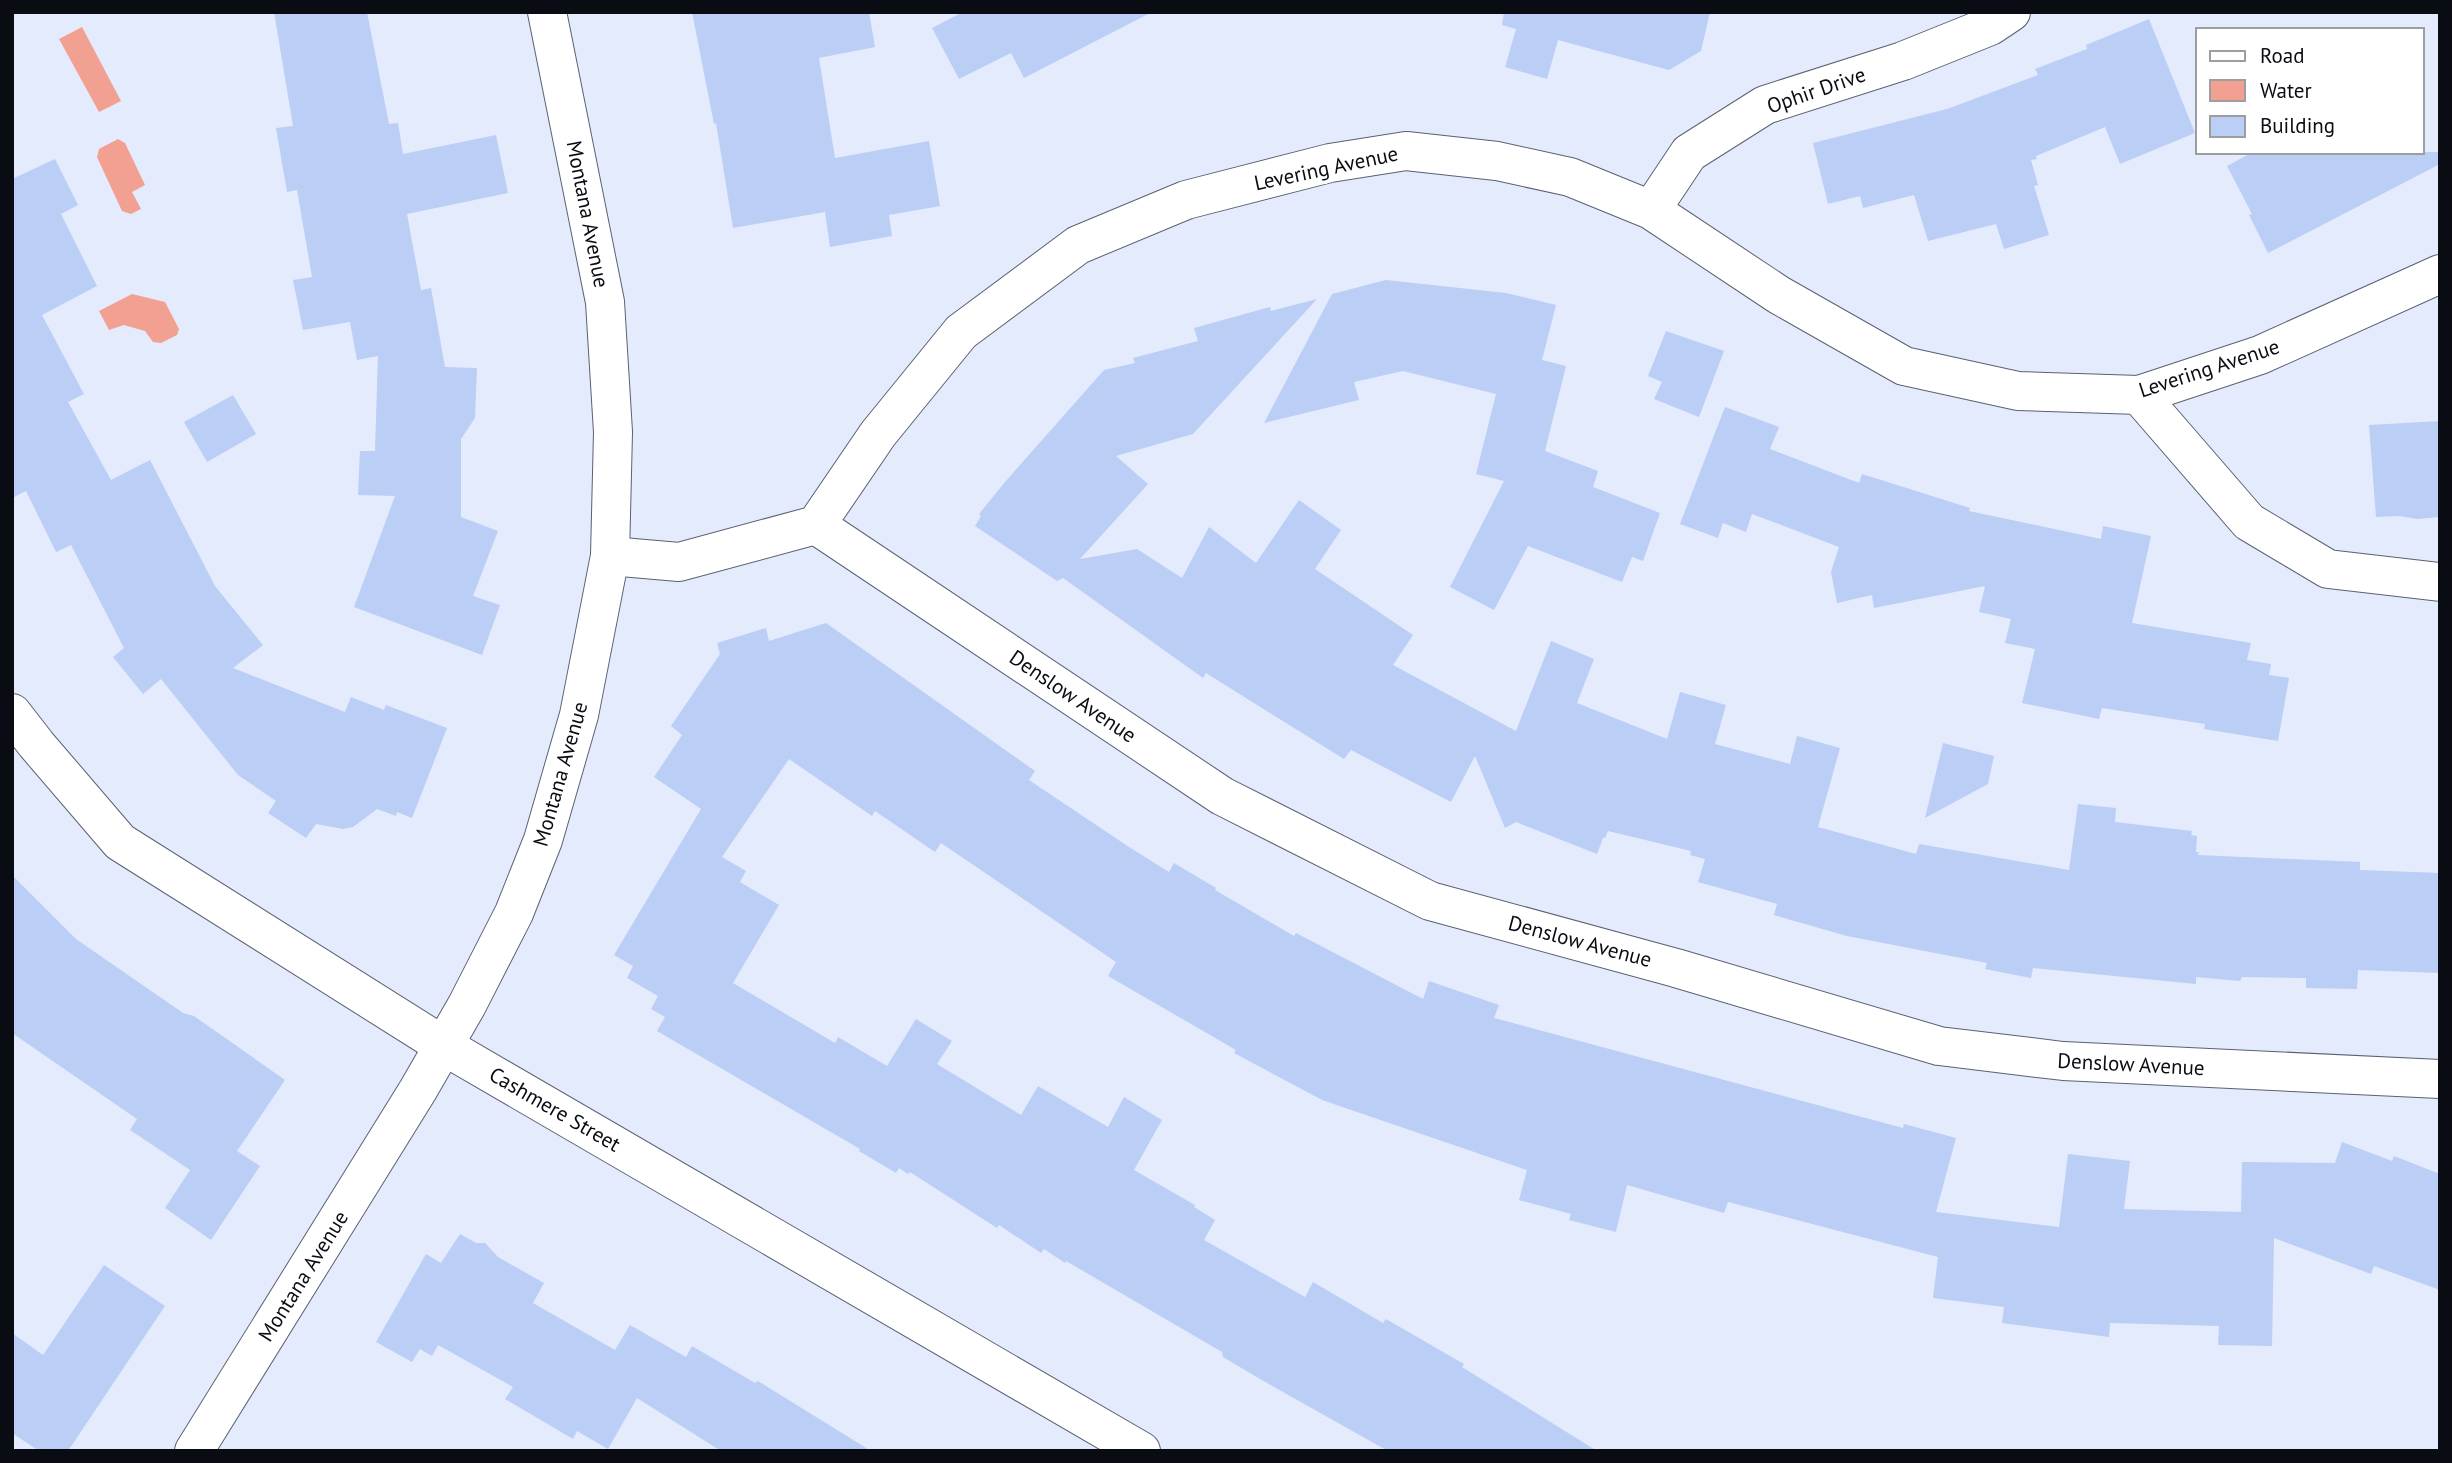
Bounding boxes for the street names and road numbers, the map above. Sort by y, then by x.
street label: Ophir Drive [1763,61,1869,119]
street label: Montana Avenue [561,138,615,290]
street label: Levering Avenue [1252,140,1400,196]
street label: Levering Avenue [2135,333,2283,403]
street label: Denslow Avenue [1004,644,1142,748]
street label: Montana Avenue [526,699,594,849]
street label: Denslow Avenue [1505,909,1655,973]
street label: Denslow Avenue [2057,1047,2205,1081]
street label: Cashmere Street [485,1061,625,1157]
street label: Montana Avenue [252,1206,354,1346]

